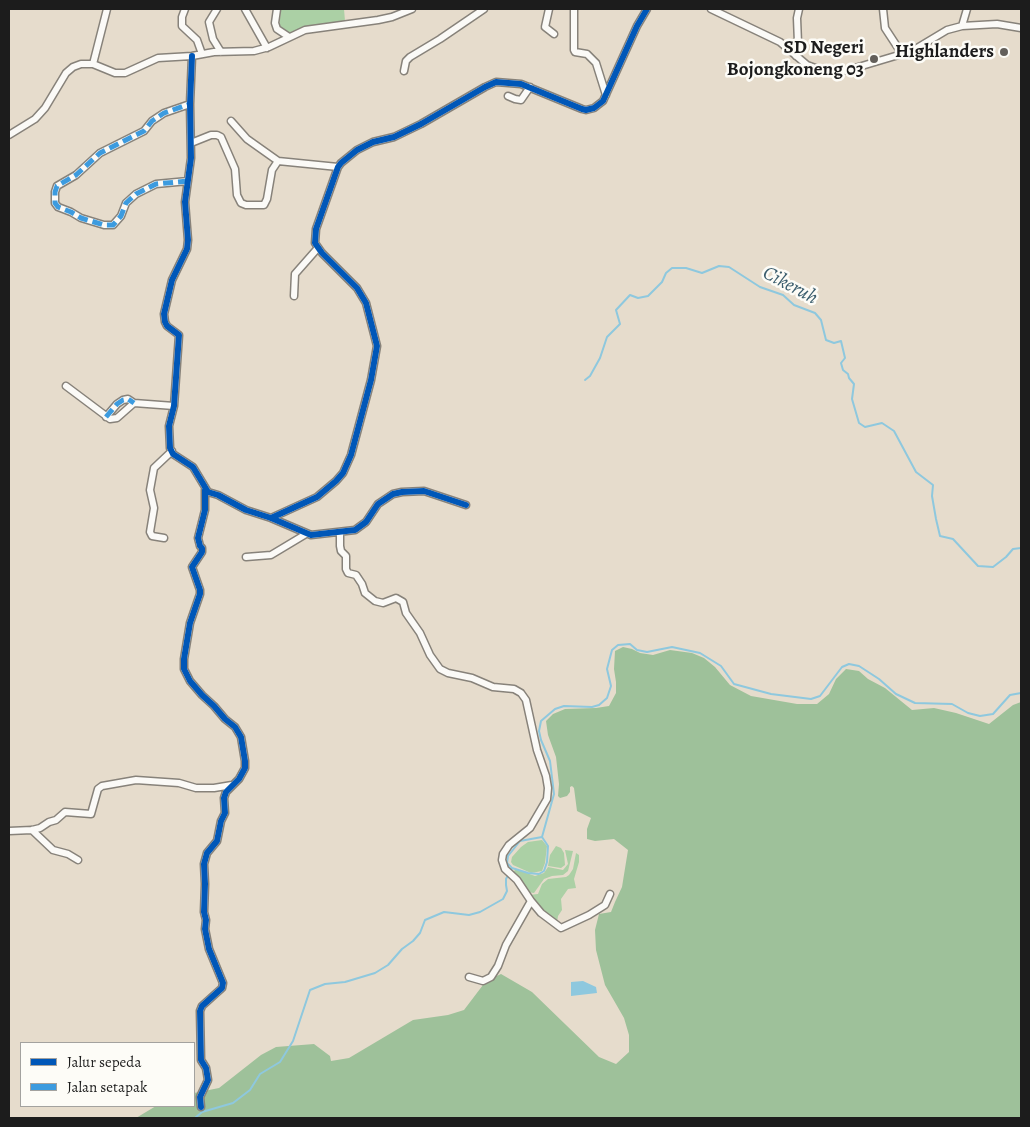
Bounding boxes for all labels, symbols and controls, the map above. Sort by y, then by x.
place label: SD Negeri Bojongkoneng 03 [727,37,864,81]
place label: Highlanders [895,41,994,63]
marker: Highlanders [998,46,1010,58]
marker: SD Negeri Bojongkoneng 03 [868,53,880,65]
water label: Cikeruh [758,262,822,310]
legend [20,1042,195,1107]
text: Jalur sepeda [67,1052,141,1072]
text: Jalan setapak [67,1077,147,1097]

